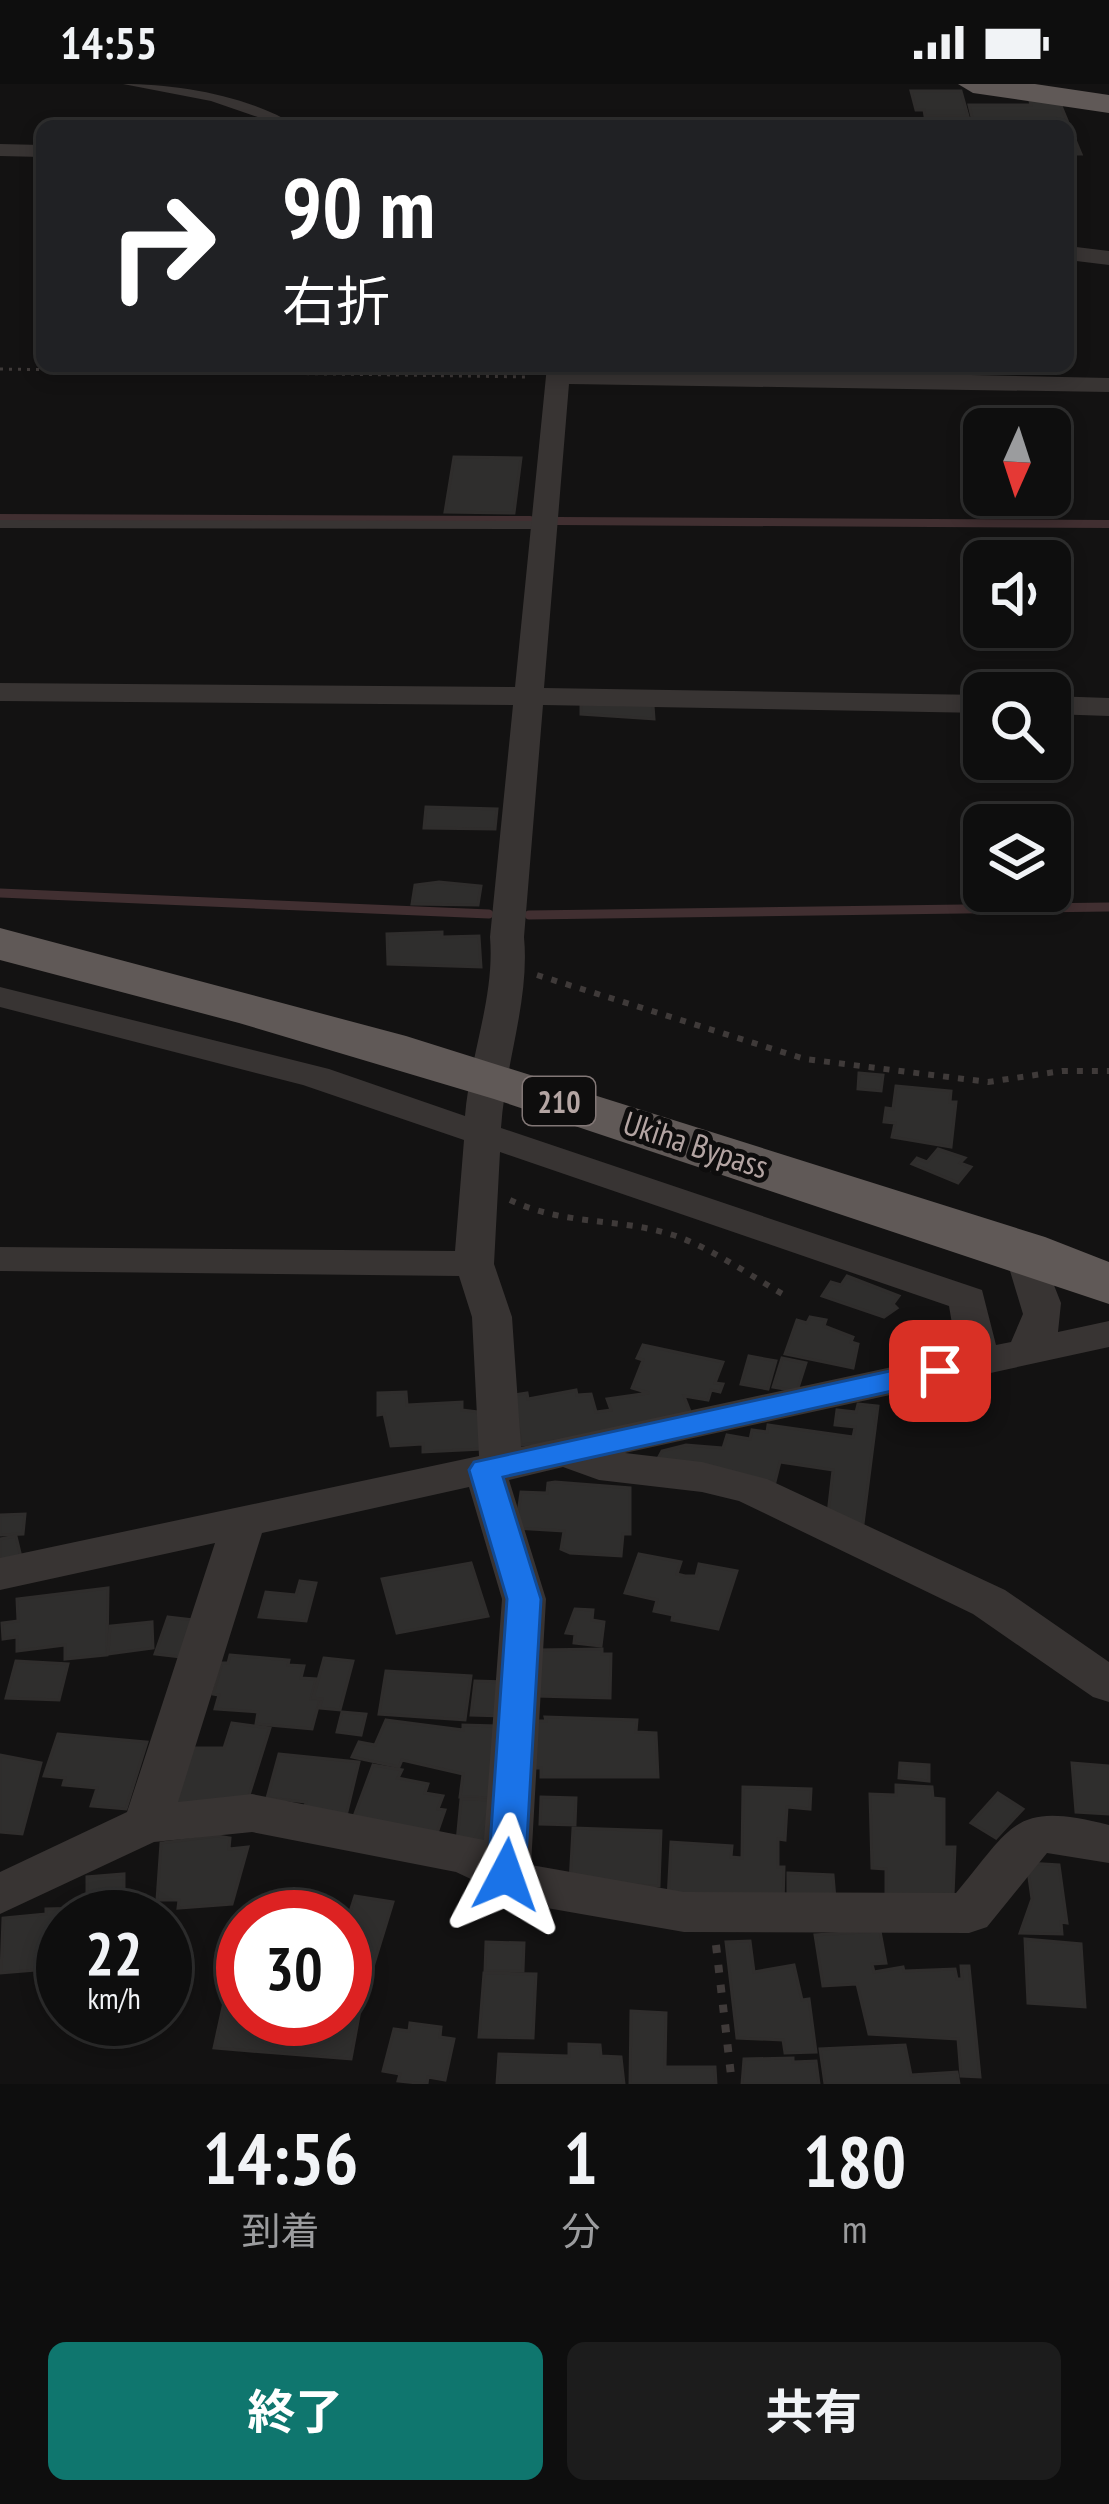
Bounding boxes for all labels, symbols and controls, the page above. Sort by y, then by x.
text: 14:55 [60,13,157,71]
text: 90 m [282,152,435,261]
icon: right [84,168,240,324]
text: 右折 [282,266,390,336]
north arrow [963,408,1071,516]
map controls [963,408,1071,912]
button: sound [963,540,1071,648]
button: search [963,672,1071,780]
button: layers [963,804,1071,912]
road number: 210 [523,1077,595,1125]
street label: Ukiha Bypass [618,1100,774,1188]
pin [889,1320,991,1422]
icon: arrive [907,1338,973,1404]
position arrow [443,1812,569,1938]
speed limit sign: 30 [216,1890,372,2046]
text: 22 [85,1914,143,1992]
text: km/h [87,1978,141,2017]
text: 14:56 [203,2111,358,2204]
text: 1 [564,2111,598,2204]
text: 180 [803,2114,906,2207]
text: m [842,2203,867,2254]
text: 到着 [242,2205,320,2256]
text: 分 [561,2205,600,2256]
button: 終了 [48,2342,543,2480]
button: 共有 [567,2342,1061,2480]

